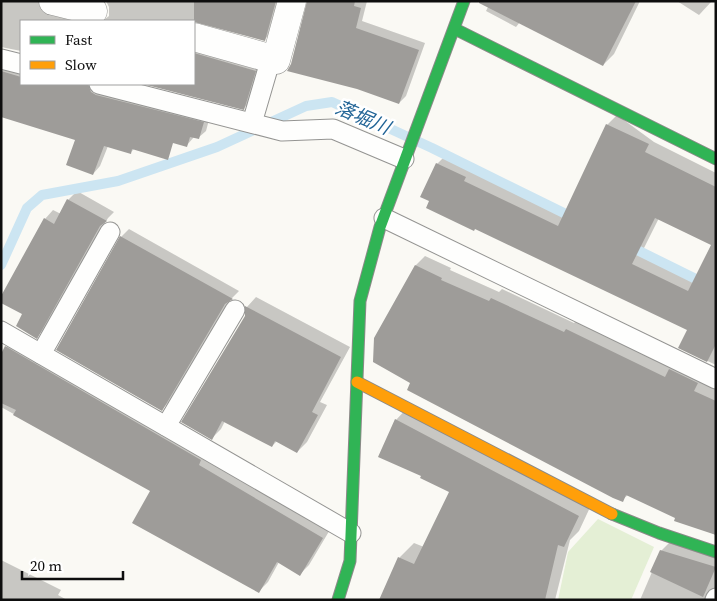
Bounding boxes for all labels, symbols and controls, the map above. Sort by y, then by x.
legend [20,20,195,85]
text: Fast [65,29,92,50]
text: Slow [65,54,97,75]
water label: 落堀川 [332,94,396,141]
scale bar [22,548,124,580]
text: 20 m [30,555,62,576]

